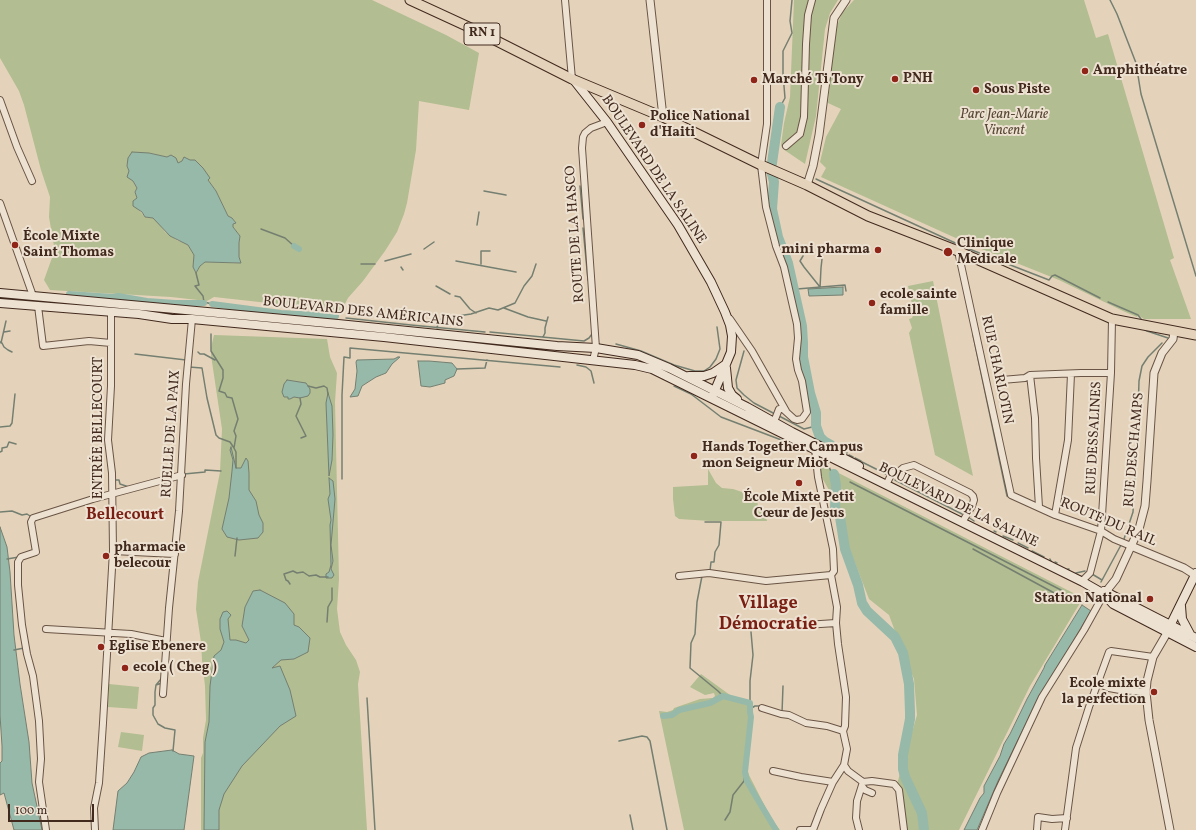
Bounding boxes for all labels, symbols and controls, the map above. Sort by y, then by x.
road number: RN 1 [464,23,500,45]
place label: Amphithéatre [1093,63,1187,79]
marker: Amphithéatre [1080,66,1090,76]
place label: PNH [903,71,933,87]
place label: Marché Ti Tony [762,72,864,88]
marker: PNH [890,74,900,84]
marker: Marché Ti Tony [749,75,759,85]
place label: Sous Piste [984,82,1050,98]
marker: Sous Piste [971,85,981,95]
street label: BOULEVARD DE LA SALINE [597,92,709,248]
park label: Parc Jean-Marie Vincent [960,107,1048,140]
place label: Police National d'Haiti [650,109,750,142]
marker: Police National d'Haiti [637,120,647,130]
street label: ROUTE DE LA HASCO [563,165,589,303]
place label: École Mixte Saint Thomas [23,229,114,262]
place label: Clinique Medicale [957,236,1017,268]
marker: École Mixte Saint Thomas [10,240,20,250]
place label: mini pharma [781,242,870,258]
marker: mini pharma [873,245,883,255]
marker: Clinique Medicale [942,246,954,258]
place label: ecole sainte famille [880,287,957,320]
street label: BOULEVARD DES AMÉRICAINS [262,294,464,332]
marker: ecole sainte famille [867,298,877,308]
street label: RUE CHARLOTIN [976,314,1016,426]
street label: ENTRÉE BELLECOURT [91,357,107,499]
street label: RUELLE DE LA PAIX [159,370,185,498]
street label: RUE DESSALINES [1084,381,1106,495]
street label: RUE DESCHAMPS [1122,392,1148,508]
place label: Hands Together Campus mon Seigneur Miot [702,440,863,472]
marker: Hands Together Campus mon Seigneur Miot [689,451,699,461]
street label: BOULEVARD DE LA SALINE [875,460,1041,552]
marker: École Mixte Petit Cœur de Jesus [794,478,804,488]
place label: École Mixte Petit Cœur de Jesus [744,490,854,522]
street label: ROUTE DU RAIL [1057,495,1159,551]
district label: Bellecourt [86,506,164,526]
place label: pharmacie belecour [114,540,186,572]
marker: pharmacie belecour [101,551,111,561]
place label: Station National [1034,591,1142,607]
district label: Village Démocratie [719,594,817,636]
marker: Station National [1145,594,1155,604]
place label: Eglise Ebenere [109,639,206,655]
marker: Eglise Ebenere [96,642,106,652]
place label: ecole ( Cheg ) [133,660,217,676]
marker: ecole ( Cheg ) [120,663,130,673]
place label: Ecole mixte la perfection [1062,676,1146,708]
marker: Ecole mixte la perfection [1149,687,1159,697]
scale bar [10,796,96,822]
text: 100 m [15,803,47,819]

